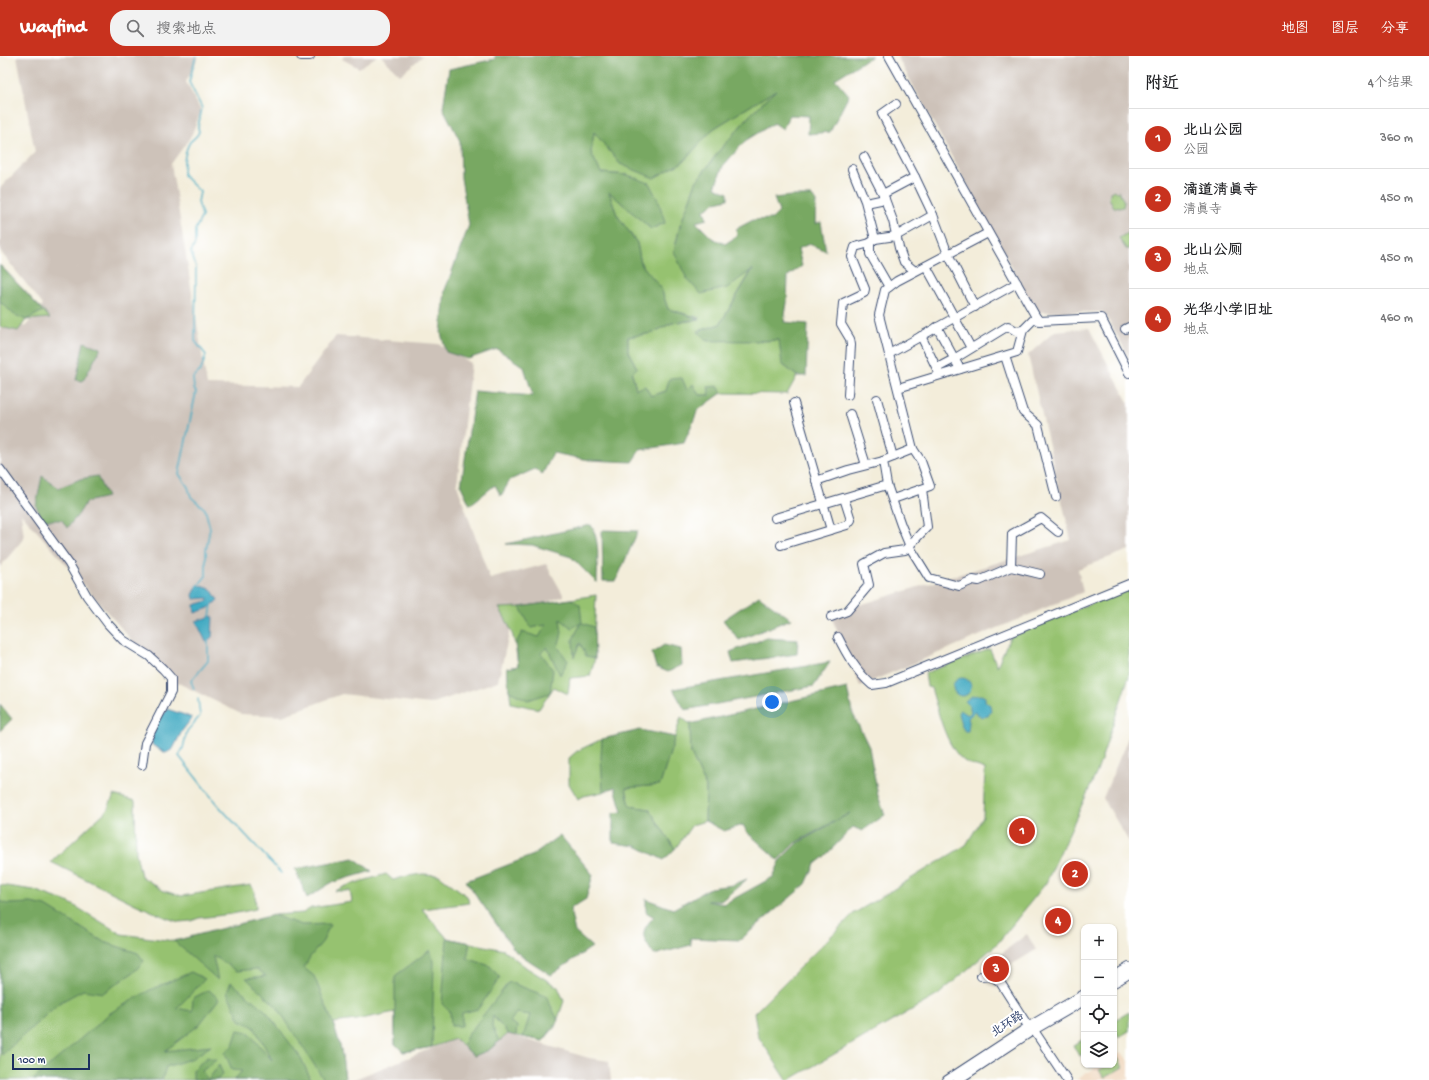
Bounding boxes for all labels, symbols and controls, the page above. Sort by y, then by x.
search box [110,10,390,46]
text: Wayfind [20,17,86,40]
icon: search [124,17,146,39]
text: 搜索地点 [156,21,216,39]
text: 地图 [1281,21,1309,38]
text: 图层 [1331,21,1359,38]
text: 分享 [1381,21,1409,38]
text: 附近 [1145,75,1179,95]
text: 4个结果 [1368,76,1413,91]
text: 北山公园 [1183,122,1243,140]
text: 1 [1155,131,1161,146]
text: 360 m [1380,131,1413,146]
text: 公园 [1183,143,1209,158]
text: 滴道清真寺 [1183,182,1258,200]
text: 2 [1155,191,1161,206]
text: 450 m [1380,191,1413,206]
text: 清真寺 [1183,203,1222,218]
text: 北山公厕 [1183,242,1243,260]
text: 3 [1155,251,1161,266]
text: 450 m [1380,251,1413,266]
text: 地点 [1183,263,1209,278]
text: 光华小学旧址 [1183,302,1273,320]
text: 4 [1155,311,1161,326]
text: 460 m [1381,311,1413,326]
text: 地点 [1183,323,1209,338]
your location [762,692,782,712]
pin: 1 [1009,816,1035,846]
pin: 2 [1062,859,1088,889]
pin: 4 [1045,906,1071,936]
map controls [1081,924,1117,1068]
button: + [1081,924,1117,960]
pin: 3 [983,954,1009,984]
button: − [1081,960,1117,996]
button: locate [1081,996,1117,1032]
street label: 北环路 [989,1008,1027,1041]
button: layers [1081,1032,1117,1068]
scale bar [12,1052,90,1071]
text: 100 m [18,1055,45,1067]

